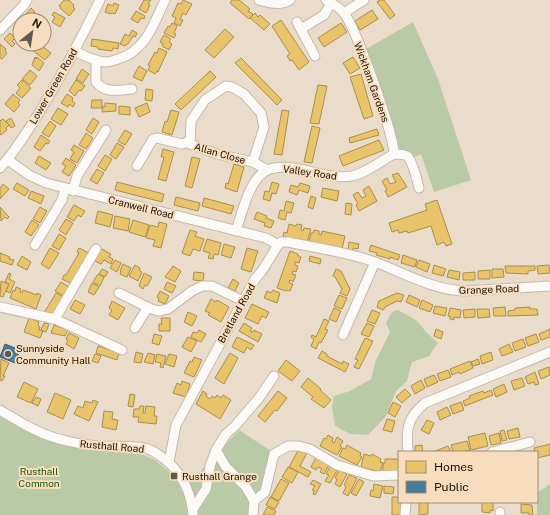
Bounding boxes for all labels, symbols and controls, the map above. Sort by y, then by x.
north arrow [12,12,52,52]
text: N [30,16,44,31]
street label: Wickham Gardens [352,40,392,124]
street label: Lower Green Road [26,46,80,126]
street label: Allan Close [193,140,247,166]
street label: Valley Road [282,162,338,182]
street label: Cranwell Road [107,193,175,221]
street label: Bretland Road [215,281,257,345]
street label: Grange Road [459,282,519,296]
place label: Sunnyside Community Hall [16,342,91,366]
marker: Sunnyside Community Hall [3,349,13,359]
street label: Rusthall Road [79,437,145,455]
legend [398,451,538,503]
text: Homes [434,460,473,474]
park label: Rusthall Common [18,465,60,489]
place label: Rusthall Grange [182,470,257,482]
marker: Rusthall Grange [169,471,179,481]
text: Public [434,480,469,494]

